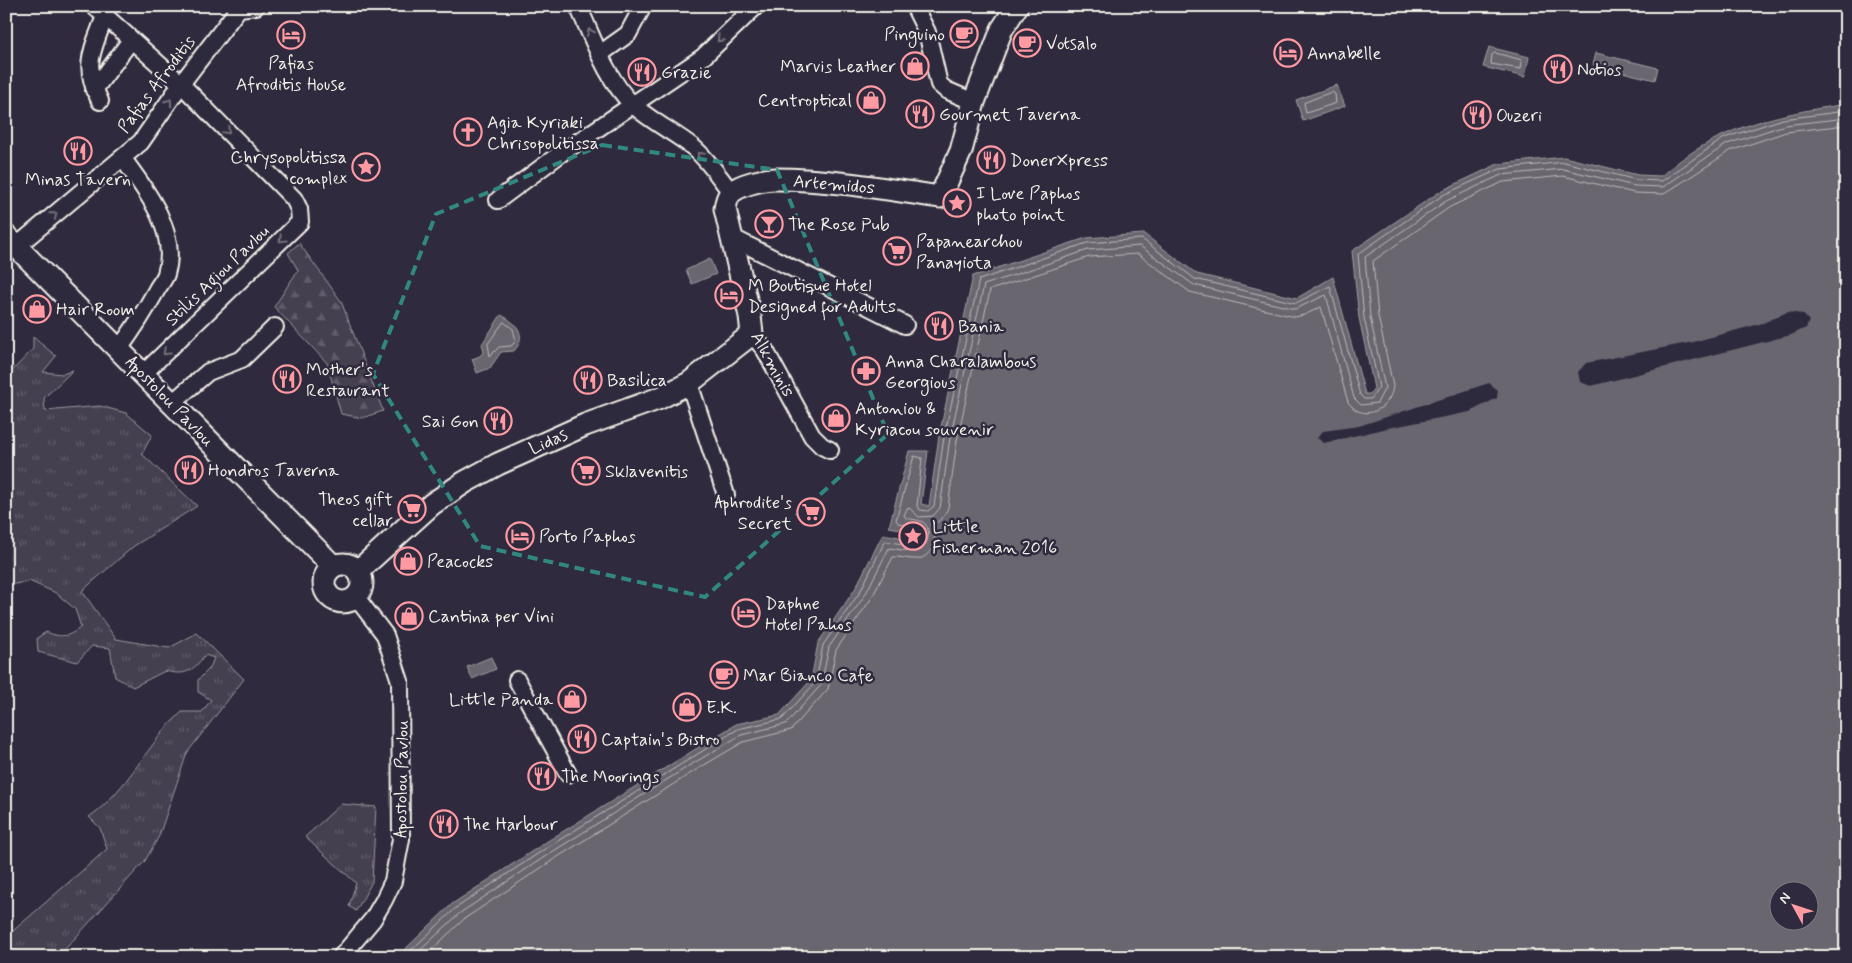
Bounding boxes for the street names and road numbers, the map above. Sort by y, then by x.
street label: Pafias Afroditis [112,31,201,138]
street label: Artemidos [792,169,876,201]
street label: Stilis Agiou Pavlou [160,220,276,333]
street label: Alkminis [744,327,800,402]
street label: Apostolou Pavlou [119,351,219,453]
street label: Lidas [525,423,572,461]
street label: Apostolou Pavlou [389,720,416,838]

